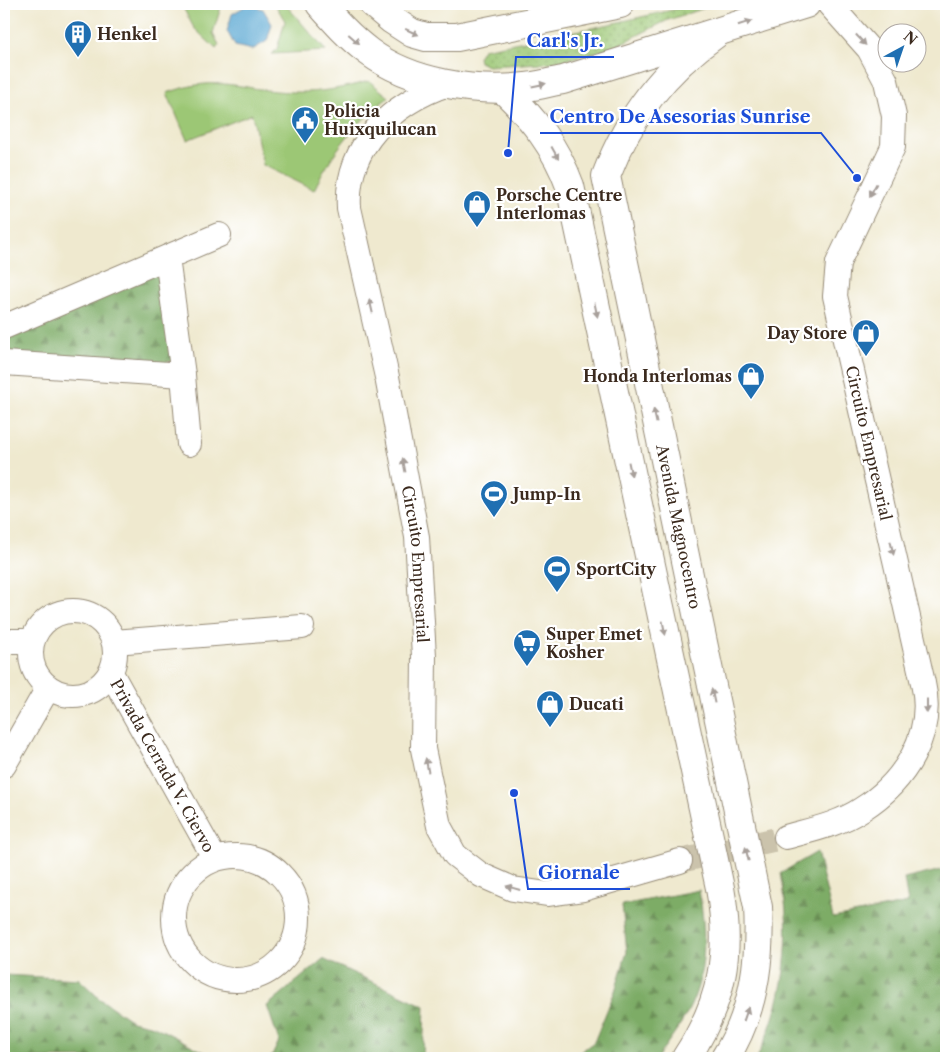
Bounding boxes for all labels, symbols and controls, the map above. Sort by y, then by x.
building icon: Henkel [63,19,93,58]
one-way arrow [738,19,753,26]
north arrow [878,22,928,72]
place label: Henkel [97,24,157,44]
callout: Carl's Jr. [516,24,614,57]
text: N [900,27,921,49]
one-way arrow [405,28,419,36]
text: Carl's Jr. [526,30,604,52]
one-way arrow [348,33,360,44]
one-way arrow [855,34,867,46]
one-way arrow [532,80,548,88]
callout: Centro De Asesorias Sunrise [540,100,821,133]
place label: Policia Huixquilucan [324,101,437,139]
public building icon: Policia Huixquilucan [290,105,320,144]
text: Centro De Asesorias Sunrise [550,106,811,128]
one-way arrow [551,146,559,161]
one-way arrow [869,183,877,197]
place label: Porsche Centre Interlomas [496,185,623,223]
shop icon: Porsche Centre Interlomas [462,189,492,228]
one-way arrow [367,298,375,313]
one-way arrow [592,302,600,318]
shop icon: Day Store [851,318,881,357]
place label: Day Store [767,323,847,343]
shop icon: Honda Interlomas [736,361,766,400]
street label: Circuito Empresarial [841,364,897,523]
place label: Honda Interlomas [583,366,732,386]
one-way arrow [651,408,659,424]
street label: Avenida Magnocentro [652,442,706,611]
one-way arrow [399,456,407,472]
one-way arrow [626,461,634,477]
sports icon: Jump-In [479,479,509,518]
street label: Circuito Empresarial [398,484,433,644]
place label: Jump-In [510,484,581,504]
one-way arrow [889,540,897,556]
sports icon: SportCity [542,554,572,593]
place label: SportCity [576,559,657,579]
one-way arrow [660,620,668,636]
place label: Super Emet Kosher [546,624,643,662]
supermarket icon: Super Emet Kosher [512,628,542,667]
street label: Privada Cerrada V. Ciervo [106,675,219,856]
one-way arrow [709,688,717,703]
shop icon: Ducati [535,689,565,728]
place label: Ducati [569,694,624,714]
one-way arrow [923,699,931,715]
one-way arrow [422,757,430,773]
one-way arrow [743,847,751,862]
callout: Giornale [528,856,630,889]
text: Giornale [538,862,620,884]
one-way arrow [506,884,521,892]
one-way arrow [742,1006,750,1021]

